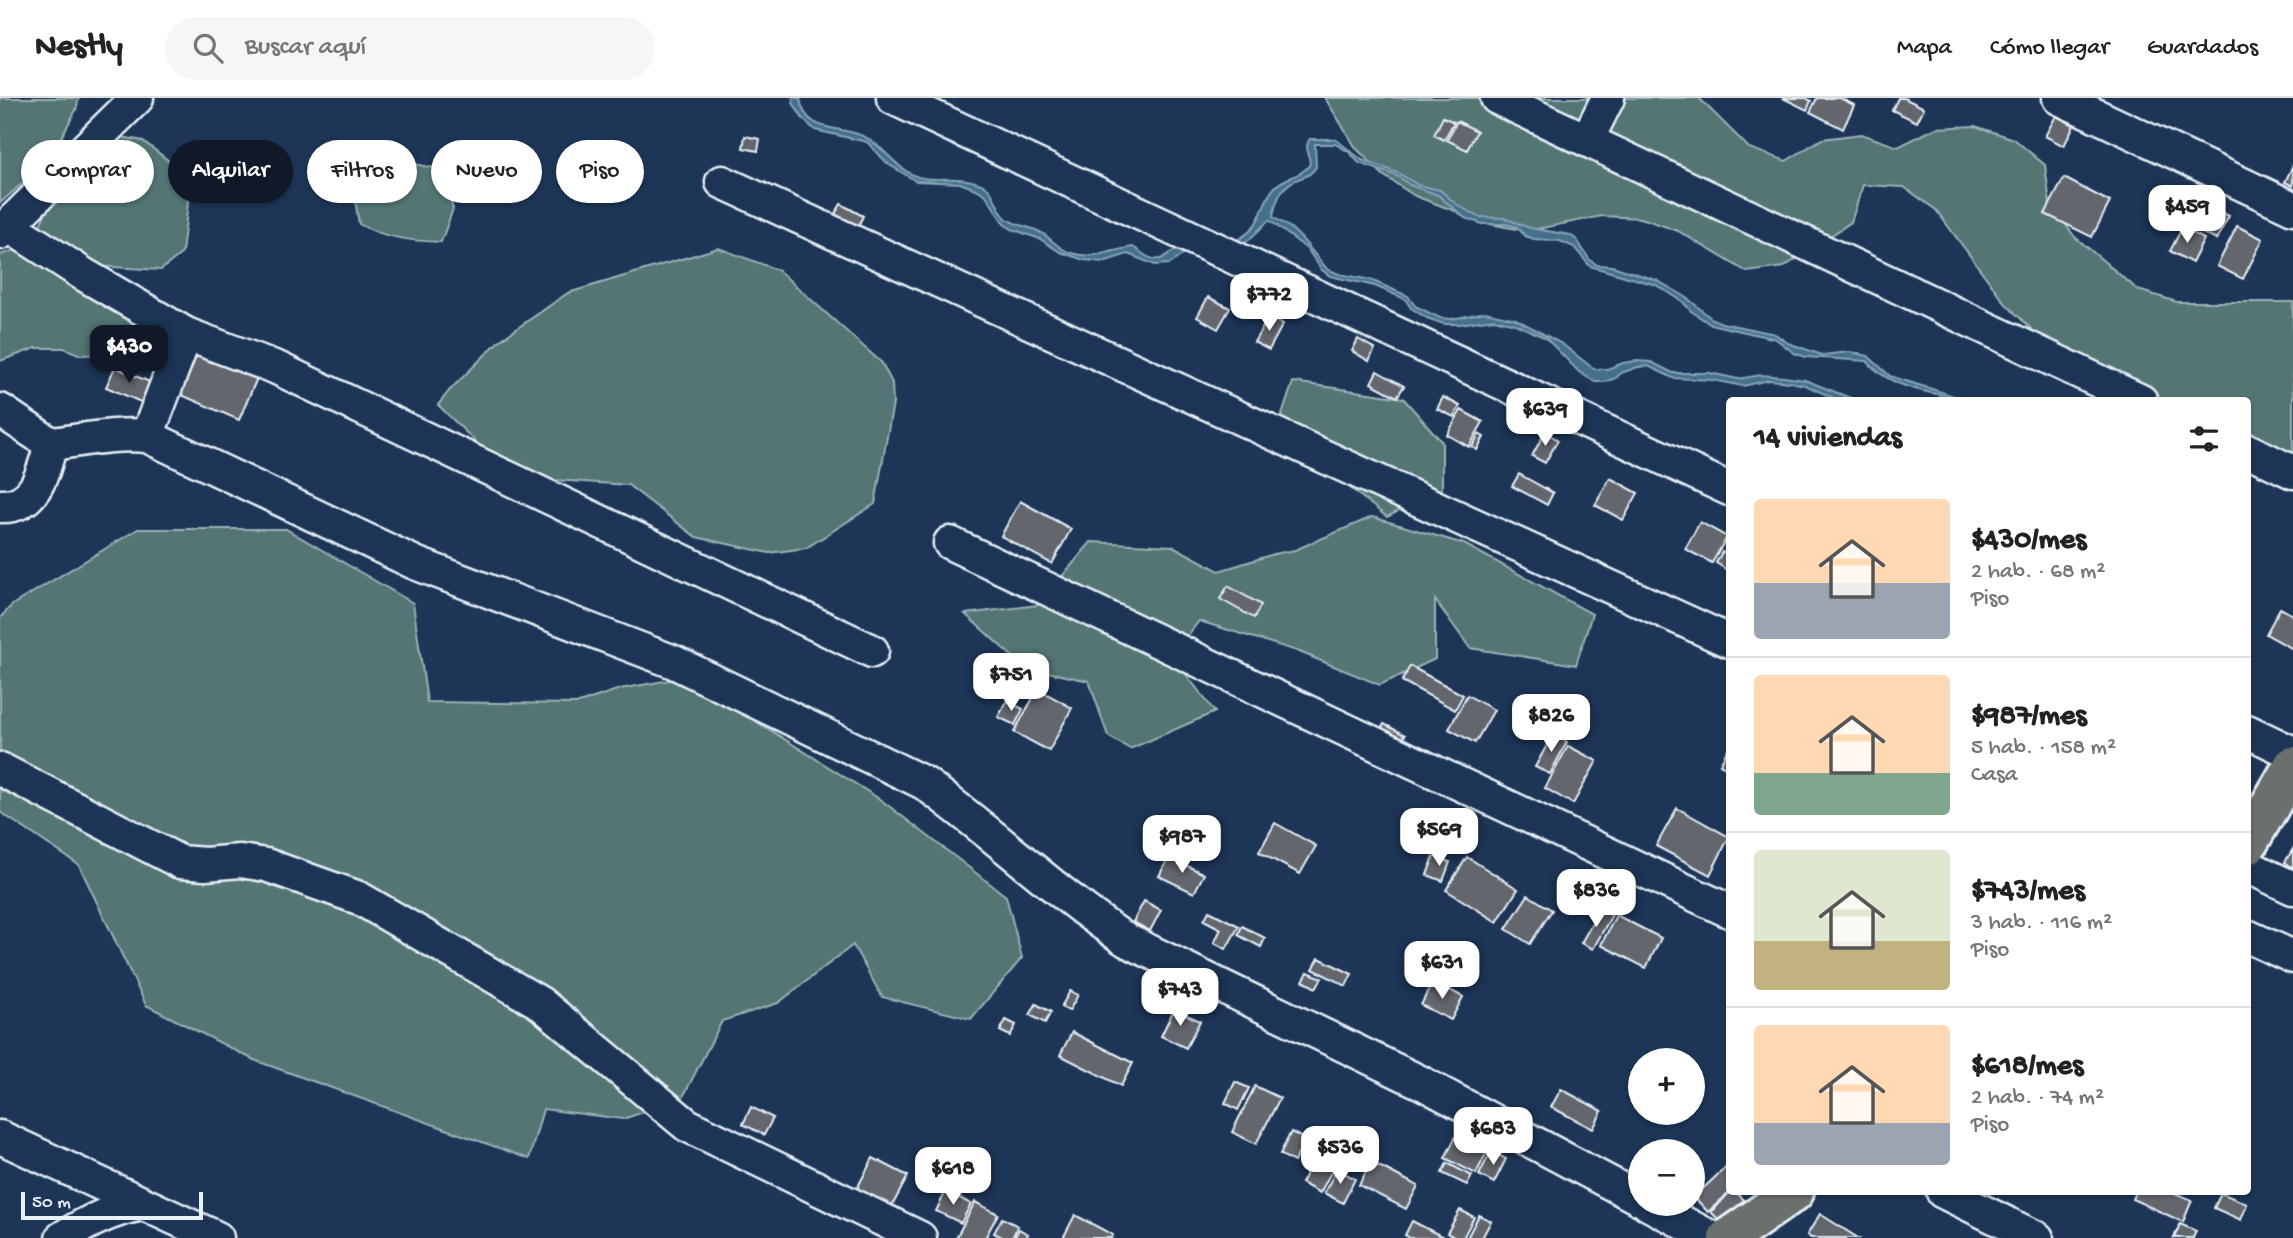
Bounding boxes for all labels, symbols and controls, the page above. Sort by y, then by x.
search box [165,17,655,80]
text: Nestly [35,29,123,67]
icon: search [189,29,227,67]
text: Buscar aquí [245,33,366,64]
text: Mapa [1897,34,1952,63]
text: Cómo llegar [1990,34,2109,63]
text: Guardados [2147,34,2258,63]
chip: Comprar [21,140,154,203]
chip: Alquilar [168,140,293,203]
chip: Filtros [307,140,417,203]
chip: Nuevo [431,140,542,203]
chip: Piso [556,140,644,203]
pin: $459 [2146,186,2228,245]
text: $459 [2165,194,2209,221]
pin: $772 [1228,274,1310,333]
text: $772 [1246,282,1292,309]
pin: $430 [88,326,170,385]
text: $430 [106,334,152,361]
pin: $639 [1504,388,1586,448]
text: $639 [1522,397,1568,424]
icon: filters [2185,420,2223,458]
text: 14 viviendas [1754,422,1902,457]
text: $430/mes [1971,524,2086,559]
icon: home [1810,527,1894,611]
text: 2 hab. · 68 m² [1971,559,2105,586]
text: Piso [1971,586,2009,613]
pin: $751 [970,654,1052,713]
text: $751 [989,662,1033,689]
pin: $826 [1510,694,1592,754]
text: $987/mes [1971,700,2087,735]
text: $826 [1528,703,1574,730]
icon: home [1810,703,1894,787]
text: 5 hab. · 158 m² [1971,735,2116,762]
text: Casa [1971,762,2017,789]
pin: $569 [1398,808,1480,868]
pin: $987 [1141,816,1223,875]
text: $569 [1416,817,1462,844]
text: $987 [1159,824,1205,851]
pin: $836 [1555,870,1637,929]
text: $743/mes [1971,875,2085,910]
text: $836 [1573,878,1619,905]
icon: home [1810,878,1894,962]
text: 3 hab. · 116 m² [1971,910,2112,937]
text: Piso [1971,937,2009,964]
pin: $631 [1401,942,1483,1001]
text: $631 [1420,950,1464,977]
pin: $743 [1139,968,1221,1028]
text: $743 [1157,977,1203,1004]
map controls [1628,1048,1705,1216]
button: + [1628,1048,1705,1125]
text: $618/mes [1971,1050,2083,1085]
icon: home [1810,1053,1894,1137]
text: 2 hab. · 74 m² [1971,1085,2104,1112]
pin: $683 [1452,1108,1534,1167]
text: Piso [1971,1112,2009,1139]
text: $683 [1470,1116,1516,1143]
pin: $536 [1299,1126,1381,1186]
text: $536 [1317,1135,1363,1162]
button: − [1628,1139,1705,1216]
pin: $618 [912,1148,994,1207]
text: $618 [931,1156,975,1183]
scale bar [21,1189,203,1221]
text: 50 m [32,1192,71,1215]

